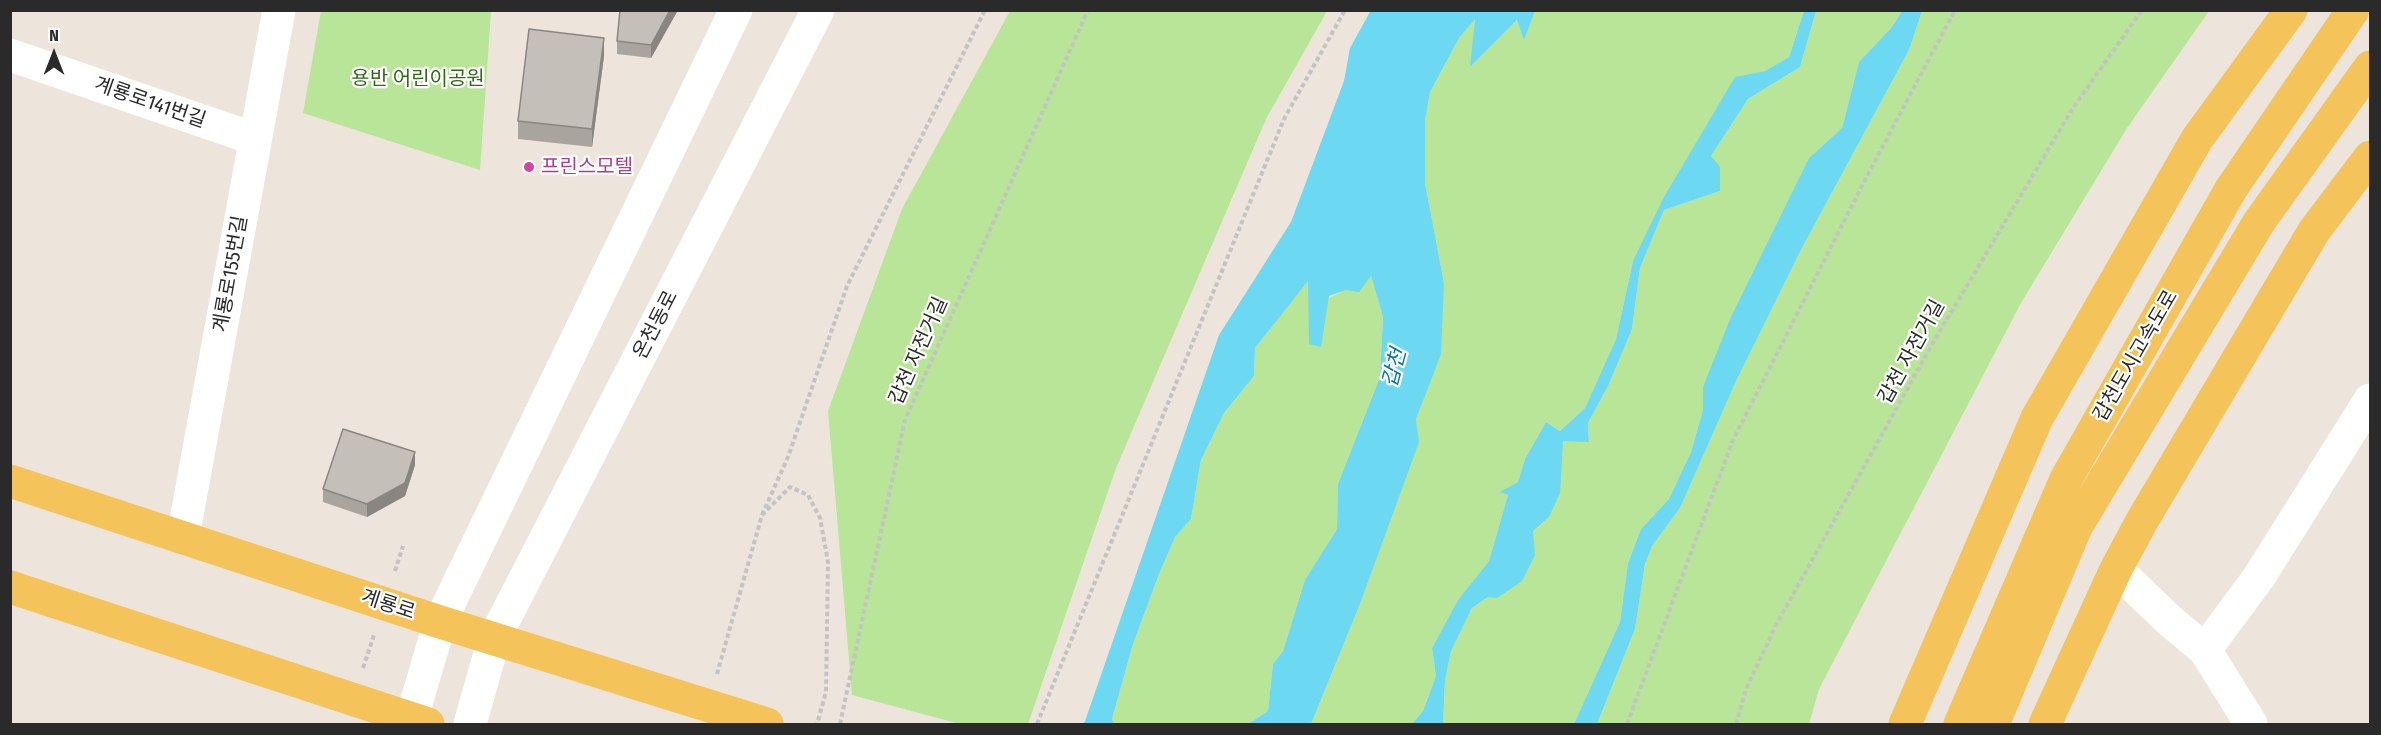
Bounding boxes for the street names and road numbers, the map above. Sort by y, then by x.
street label: 계룡로141번길 [91,73,209,133]
street label: 계룡로155번길 [209,214,253,334]
street label: 갑천도시고속도로 [2089,286,2183,426]
street label: 온천동로 [629,287,683,363]
street label: 갑천 자전거길 [885,294,953,408]
street label: 갑천 자전거길 [1874,296,1950,408]
street label: 계룡로 [358,585,418,625]

